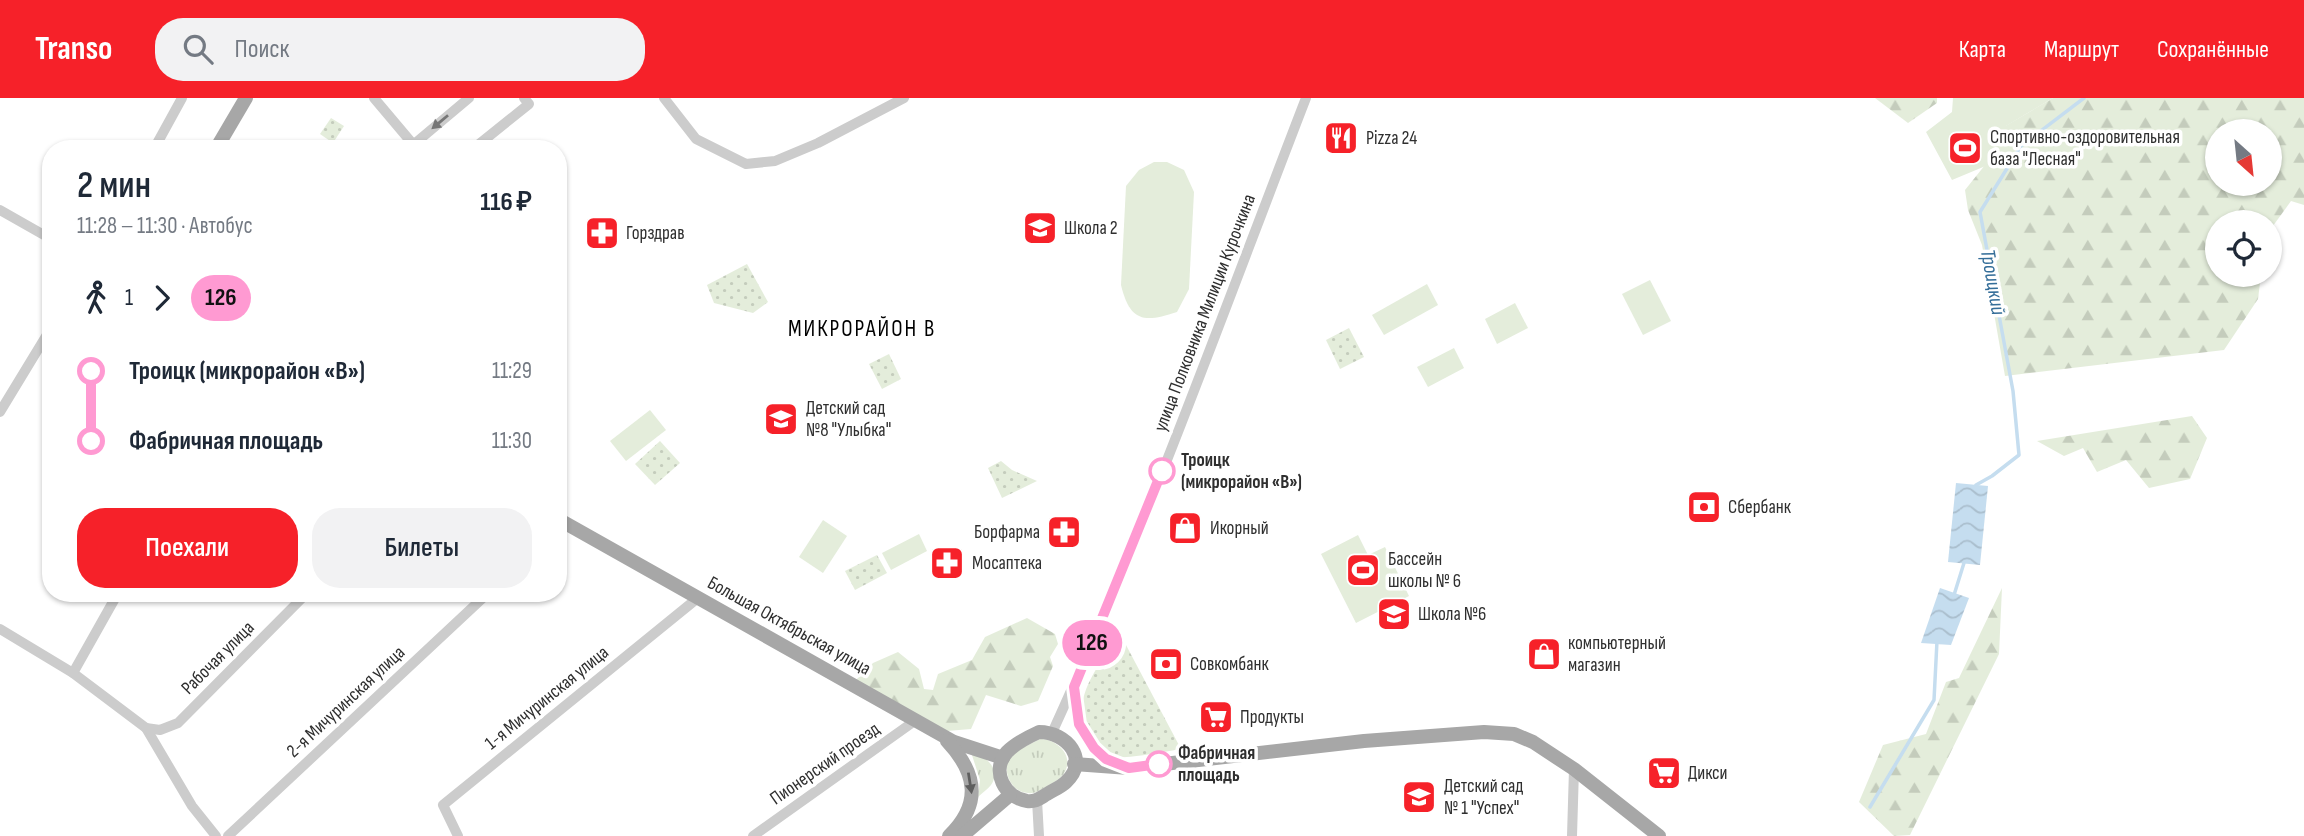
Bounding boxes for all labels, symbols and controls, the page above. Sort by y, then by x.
search box [155,18,645,81]
text: Transo [35,29,113,69]
icon: search [179,30,217,68]
text: Поиск [235,34,289,65]
text: Карта [1959,35,2006,64]
text: Маршрут [2044,35,2119,64]
text: Сохранённые [2157,35,2269,64]
one-way arrow [431,114,449,130]
restaurant icon: Pizza 24 [1322,119,1360,157]
north arrow [2205,119,2282,196]
map controls [2205,119,2282,287]
place label: Спортивно-оздоровительная база "Лесная" [1990,126,2180,171]
place label: Pizza 24 [1366,127,1417,150]
sports icon: Спортивно-оздоровительная база "Лесная" [1946,129,1984,167]
text: 2 мин [77,163,151,208]
text: 116 ₽ [480,187,532,218]
street label: улица Полковника Милиции Курочкина [1149,191,1261,435]
school or university icon: Школа 2 [1021,209,1059,247]
button: locate [2205,210,2282,287]
text: 11:28 – 11:30 · Автобус [77,212,253,240]
pharmacy icon: Горздрав [583,214,621,252]
place label: Школа 2 [1064,217,1118,240]
place label: Горздрав [626,222,684,245]
water label: Троицкий [1975,247,2011,317]
icon: walk [77,279,115,317]
icon: forward [143,279,181,317]
text: 126 [205,283,237,312]
text: 1 [125,284,133,312]
district label: МИКРОРАЙОН В [788,315,936,343]
text: Троицк (микрорайон «В») [129,356,365,387]
text: 11:29 [492,357,532,385]
place label: Детский сад №8 "Улыбка" [806,397,891,442]
school or university icon: Детский сад №8 "Улыбка" [762,400,800,438]
text: Фабричная площадь [129,426,323,457]
text: 11:30 [492,427,532,455]
place label: Троицк (микрорайон «В») [1181,449,1302,494]
marker: Троицк (микрорайон «В») [1149,458,1175,484]
bank icon: Сбербанк [1685,488,1723,526]
place label: Сбербанк [1728,496,1792,519]
button: Поехали [77,508,298,588]
button: Билеты [312,508,532,588]
shop icon: Икорный [1166,509,1204,547]
pharmacy icon: Борфарма [1045,513,1083,551]
place label: Икорный [1210,517,1269,540]
place label: Борфарма [974,521,1040,544]
pharmacy icon: Мосаптека [928,544,966,582]
place label: Бассейн школы № 6 [1388,548,1461,593]
sports icon: Бассейн школы № 6 [1344,551,1382,589]
place label: Мосаптека [972,552,1042,575]
street label: Большая Октябрьская улица [703,572,875,680]
school or university icon: Школа №6 [1375,595,1413,633]
place label: Школа №6 [1418,603,1486,626]
street label: Рабочая улица [177,617,259,699]
line badge: 126 [1052,620,1132,666]
text: 126 [1076,628,1108,657]
place label: компьютерный магазин [1568,632,1666,677]
shop icon: компьютерный магазин [1525,635,1563,673]
street label: 2-я Мичуринская улица [282,641,410,763]
street label: 1-я Мичуринская улица [481,641,613,755]
bank icon: Совкомбанк [1147,645,1185,683]
place label: Совкомбанк [1190,653,1269,676]
supermarket icon: Продукты [1197,698,1235,736]
place label: Продукты [1240,706,1304,729]
street label: Пионерский проезд [766,718,884,810]
place label: Фабричная площадь [1178,742,1255,787]
marker: Фабричная площадь [1146,751,1172,777]
supermarket icon: Дикси [1645,754,1683,792]
place label: Дикси [1688,762,1728,785]
one-way arrow [965,772,976,794]
place label: Детский сад № 1 "Успех" [1444,775,1523,820]
school or university icon: Детский сад № 1 "Успех" [1400,778,1438,816]

